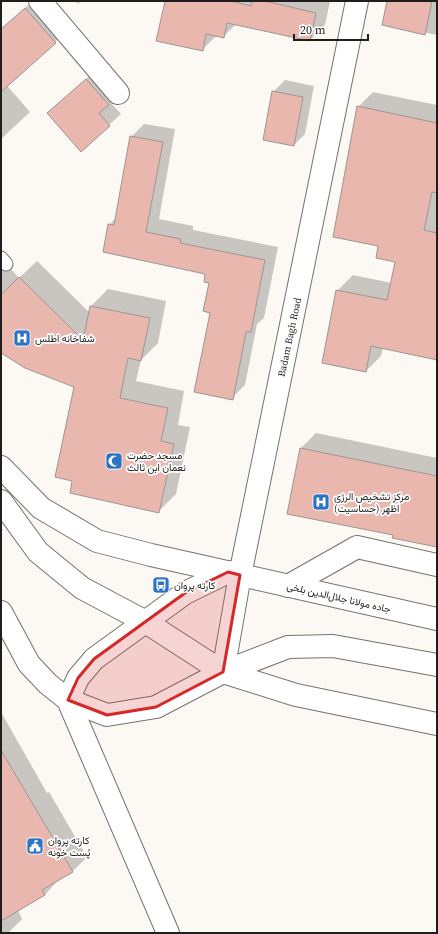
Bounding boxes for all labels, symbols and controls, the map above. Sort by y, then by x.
scale bar [294,16,368,42]
text: 20 m [300,22,326,38]
street label: Badam Bagh Road [275,296,304,378]
hospital icon: شفاخانه اطلس [12,328,32,348]
place label: شفاخانه اطلس [35,332,95,345]
place label: مسجد حضرت نعمان ابن ثالث [127,449,186,474]
mosque icon: مسجد حضرت نعمان ابن ثالث [104,451,124,471]
place label: مرکز تشخیص الرژی (حساسیت) اظهر [334,490,409,515]
hospital icon: مرکز تشخیص الرژی (حساسیت) اظهر [311,492,331,512]
bus stop icon: کارته پروان [151,575,171,595]
place label: کارته پروان [174,579,216,593]
street label: جاده مولانا جلال‌الدین بلخی [286,579,392,616]
place label: کارته پروان پُست خونه [48,834,91,860]
public building icon: کارته پروان پُست خونه [25,836,45,856]

